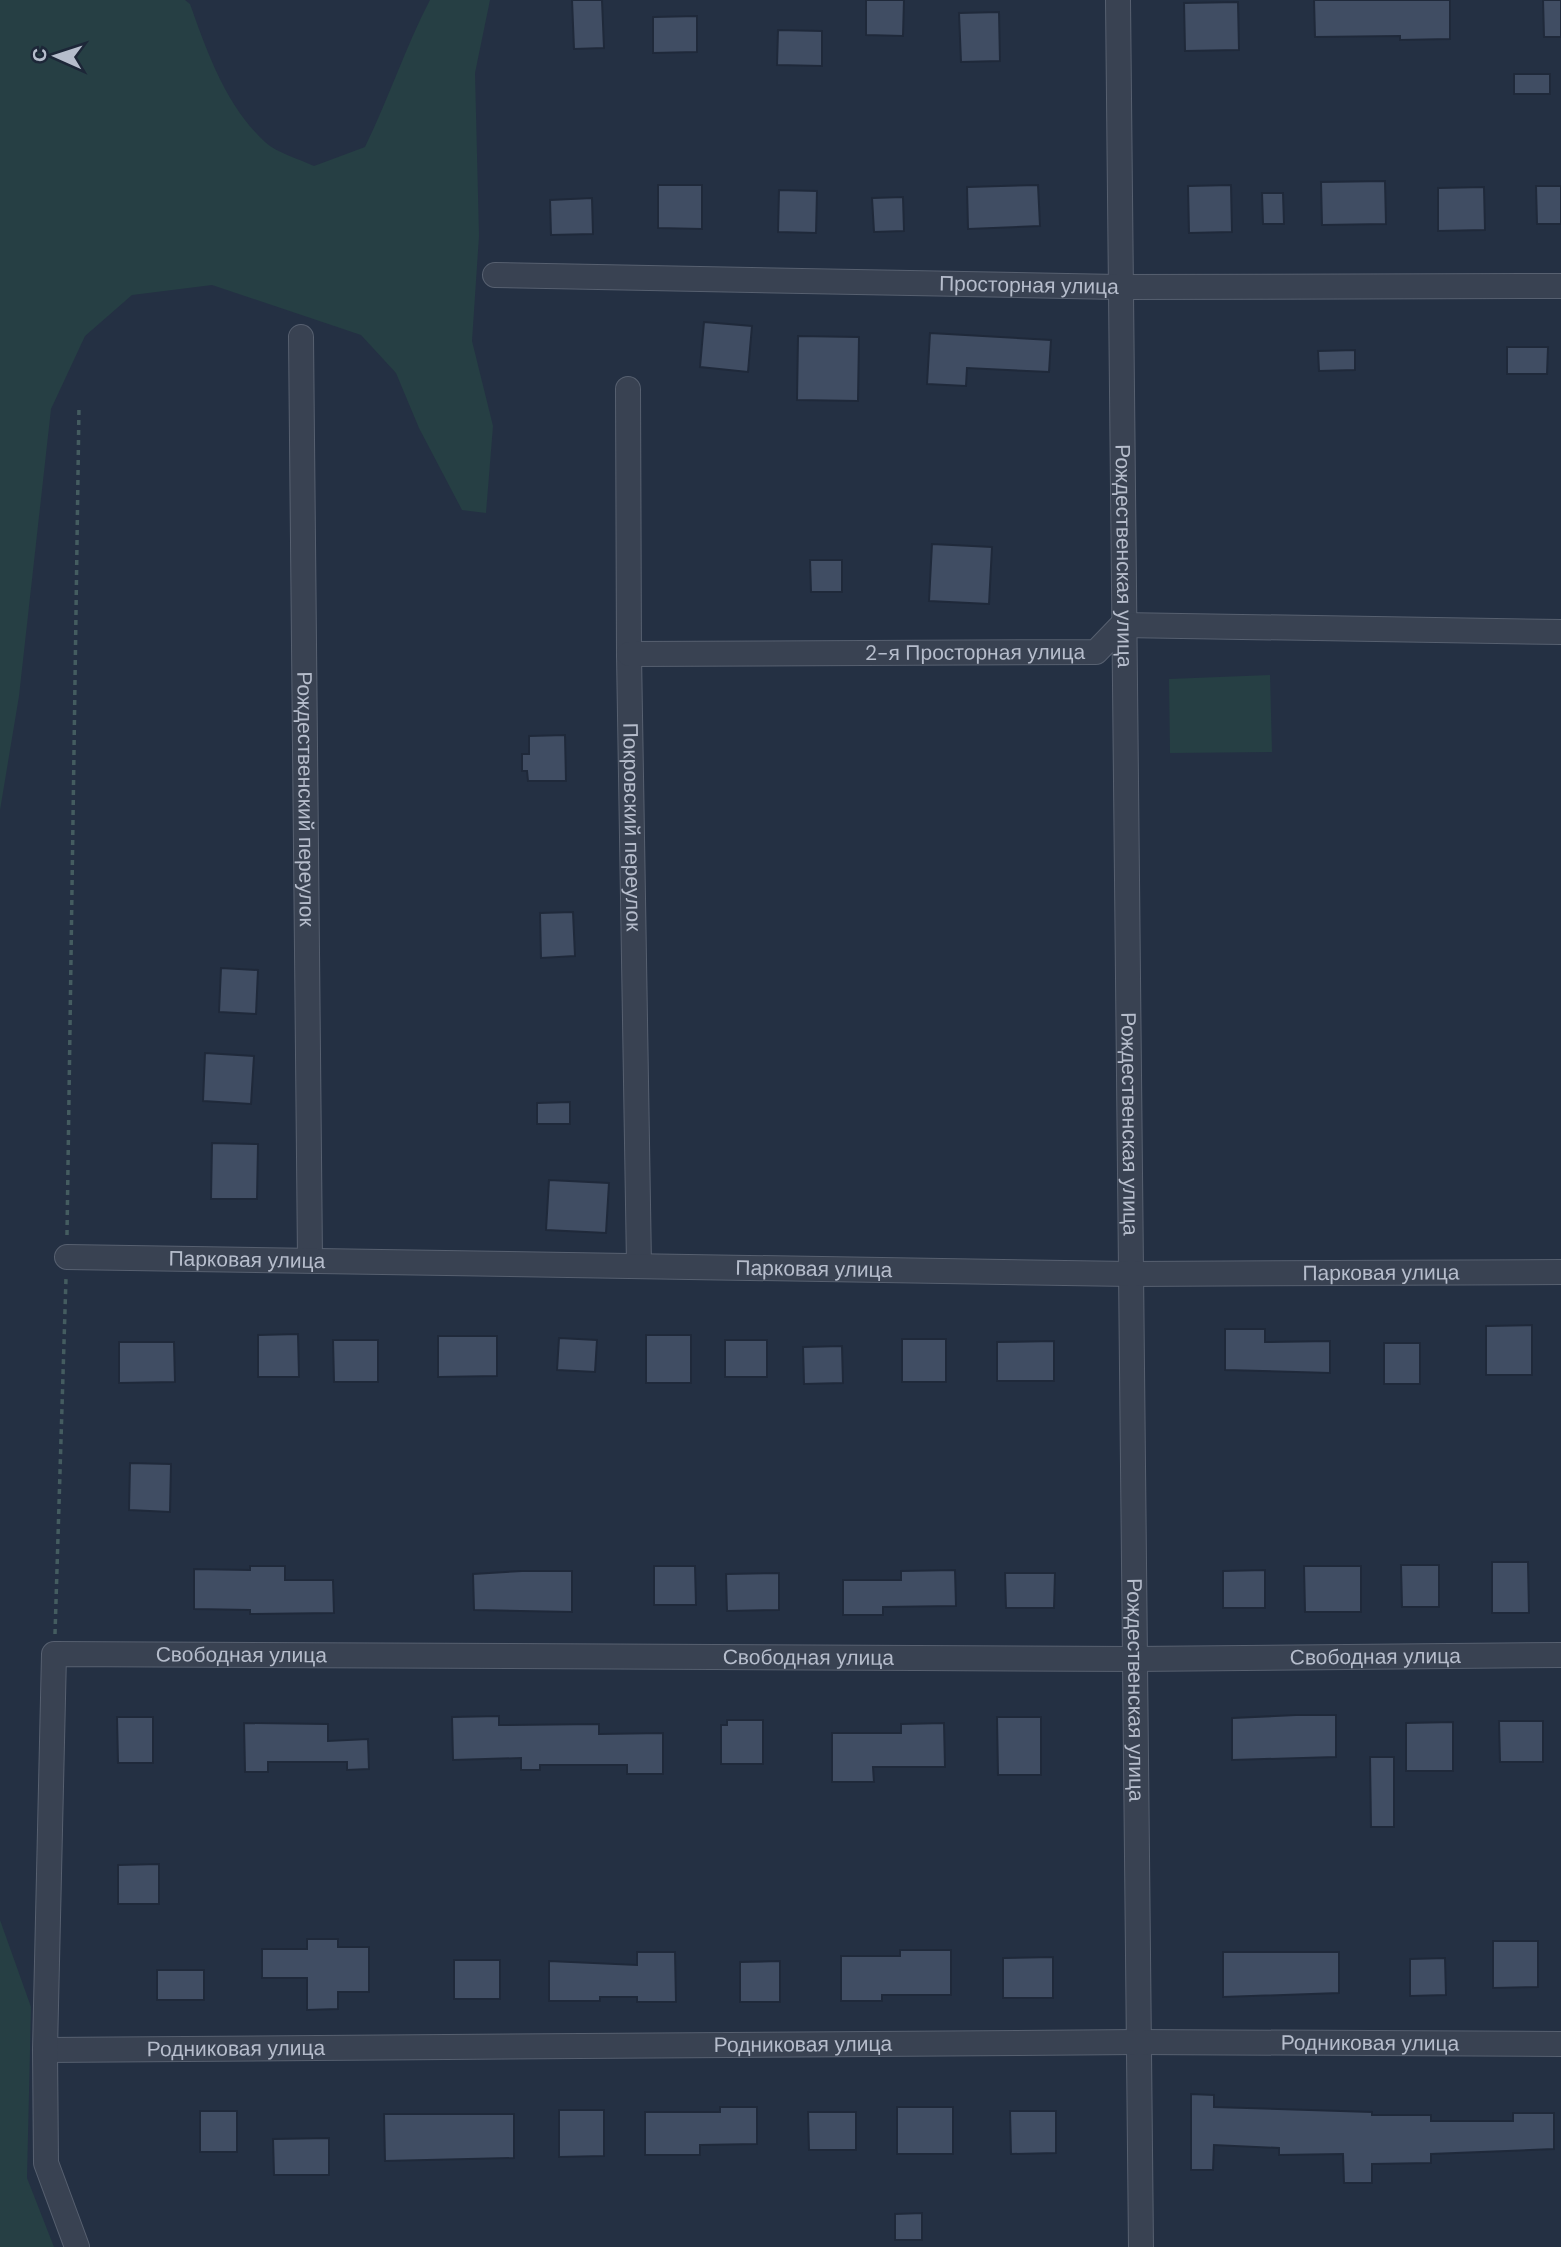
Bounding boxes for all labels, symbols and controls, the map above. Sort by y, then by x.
north arrow [21,21,91,91]
text: С [27,47,52,63]
street label: Просторная улица [939,270,1119,301]
street label: Рождественская улица [1109,444,1139,668]
street label: 2-я Просторная улица [865,638,1085,667]
street label: Рождественский переулок [290,671,321,928]
street label: Покровский переулок [616,722,648,932]
street label: Рождественская улица [1114,1012,1145,1236]
street label: Парковая улица [168,1245,326,1275]
street label: Парковая улица [735,1254,893,1284]
street label: Парковая улица [1302,1258,1460,1287]
street label: Рождественская улица [1120,1578,1150,1802]
street label: Свободная улица [156,1640,327,1669]
street label: Свободная улица [1290,1642,1461,1672]
street label: Свободная улица [723,1643,894,1672]
street label: Родниковая улица [1281,2029,1460,2058]
street label: Родниковая улица [714,2030,893,2059]
street label: Родниковая улица [147,2034,326,2063]

